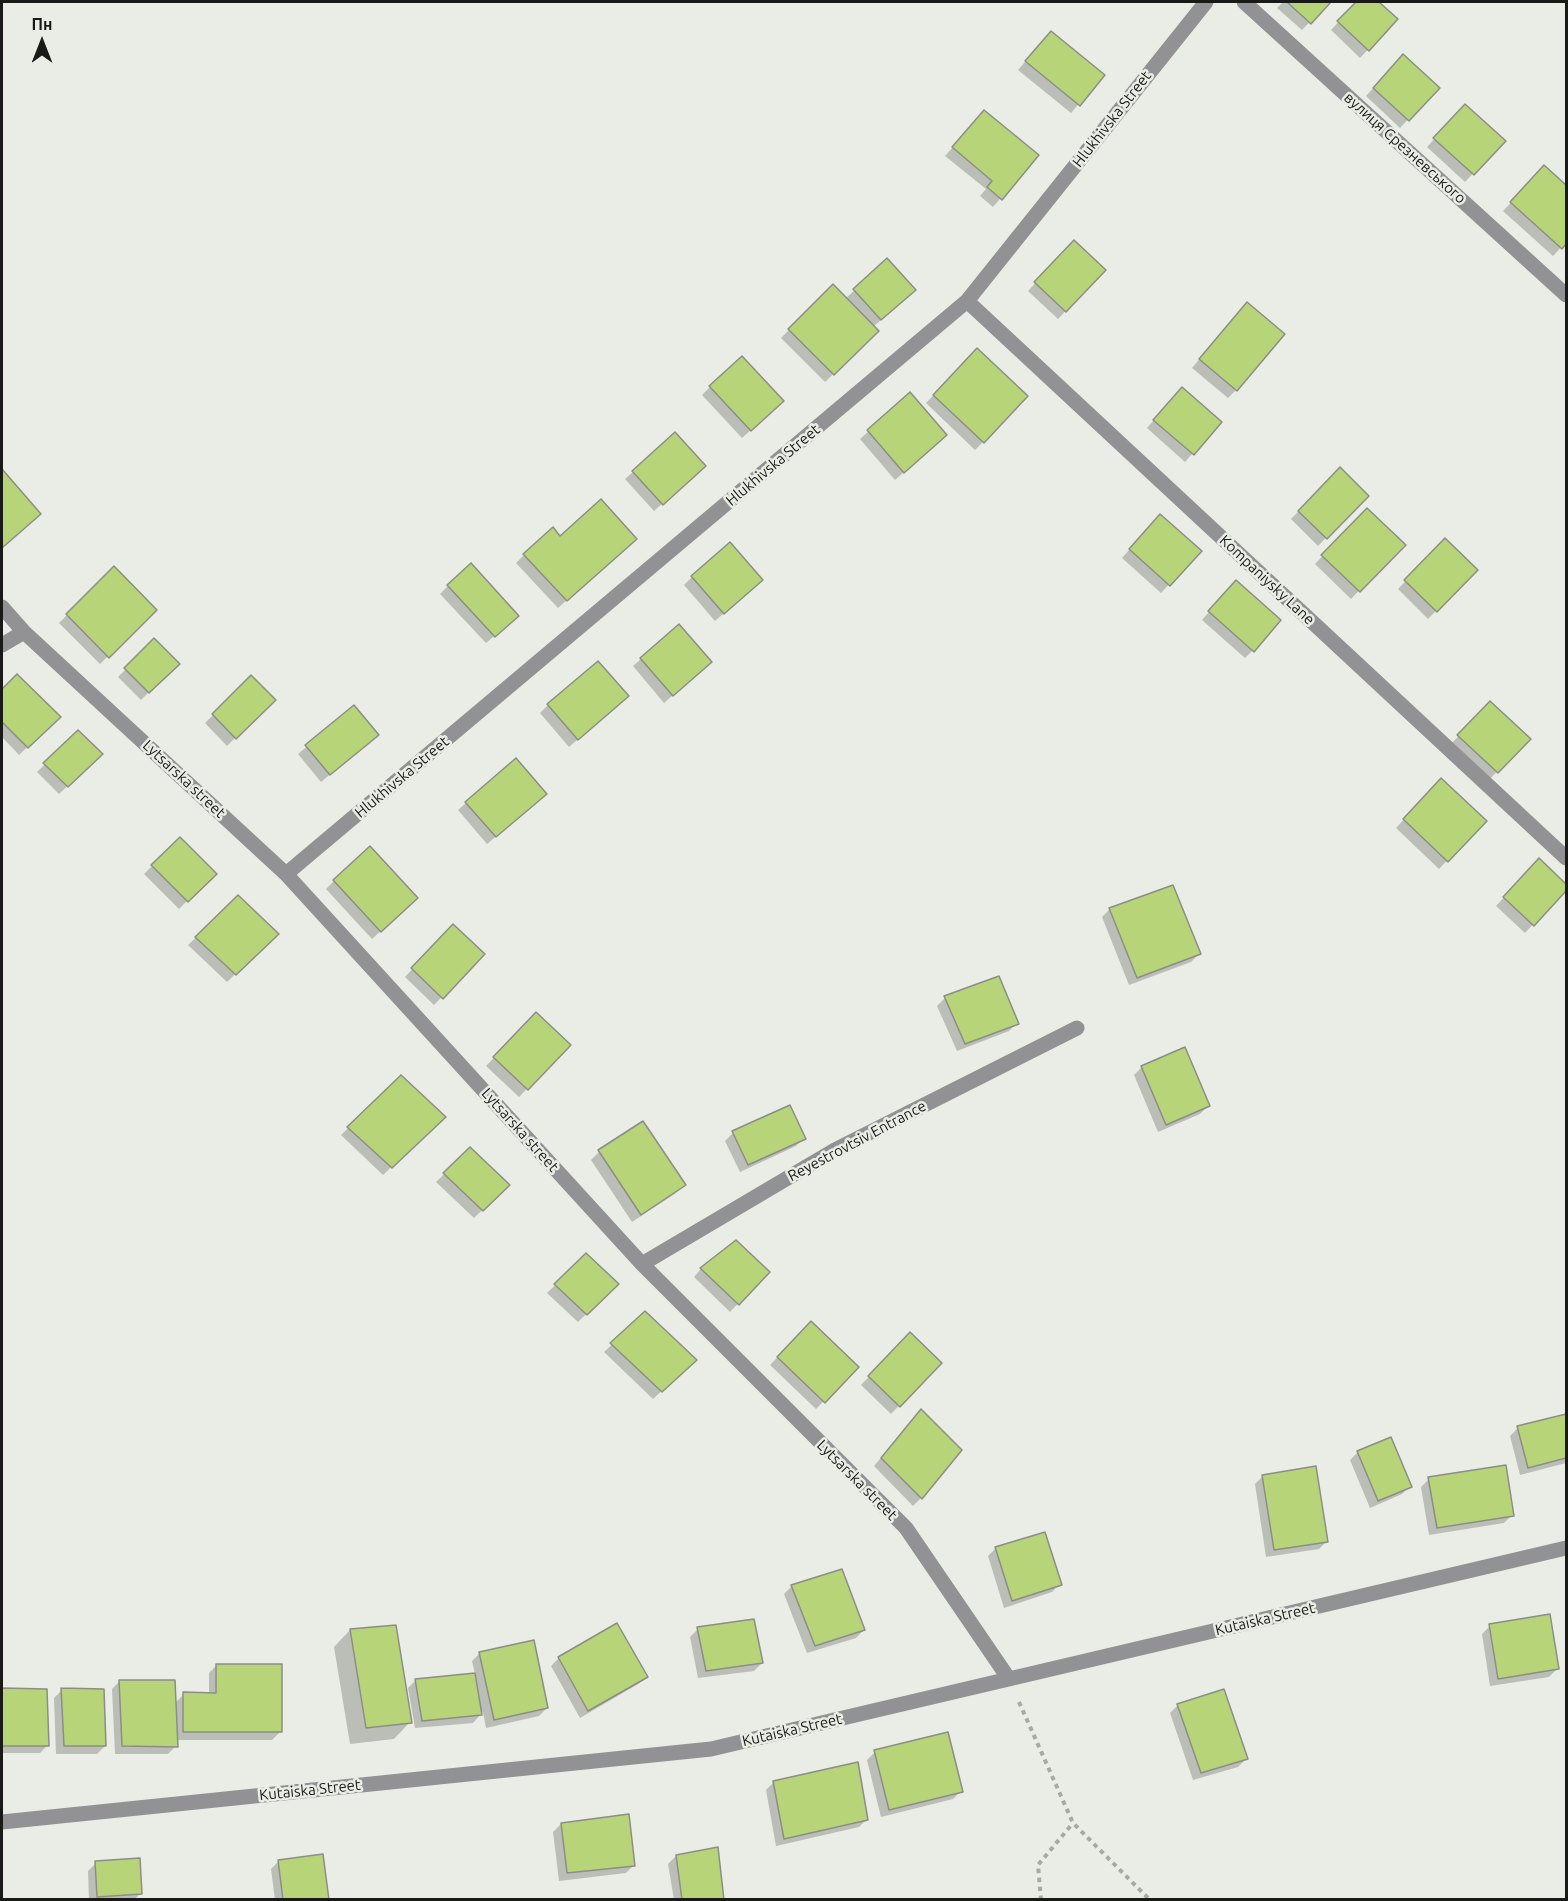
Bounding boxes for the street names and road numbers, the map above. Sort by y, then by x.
street label: Hlukhivska Street [1069,67,1155,171]
street label: вулиця Срезневського [1340,89,1470,207]
street label: Hlukhivska Street [722,420,824,510]
street label: Kompaniysky Lane [1216,531,1318,629]
street label: Hlukhivska Street [351,732,453,822]
street label: Lytsarska street [139,736,229,822]
street label: Lytsarska street [478,1085,562,1175]
street label: Reyestrovtsiv Entrance [785,1097,929,1185]
street label: Lytsarska street [813,1436,901,1524]
street label: Kutaiska Street [1213,1599,1317,1639]
street label: Kutaiska Street [740,1710,844,1750]
street label: Kutaiska Street [258,1776,362,1804]

